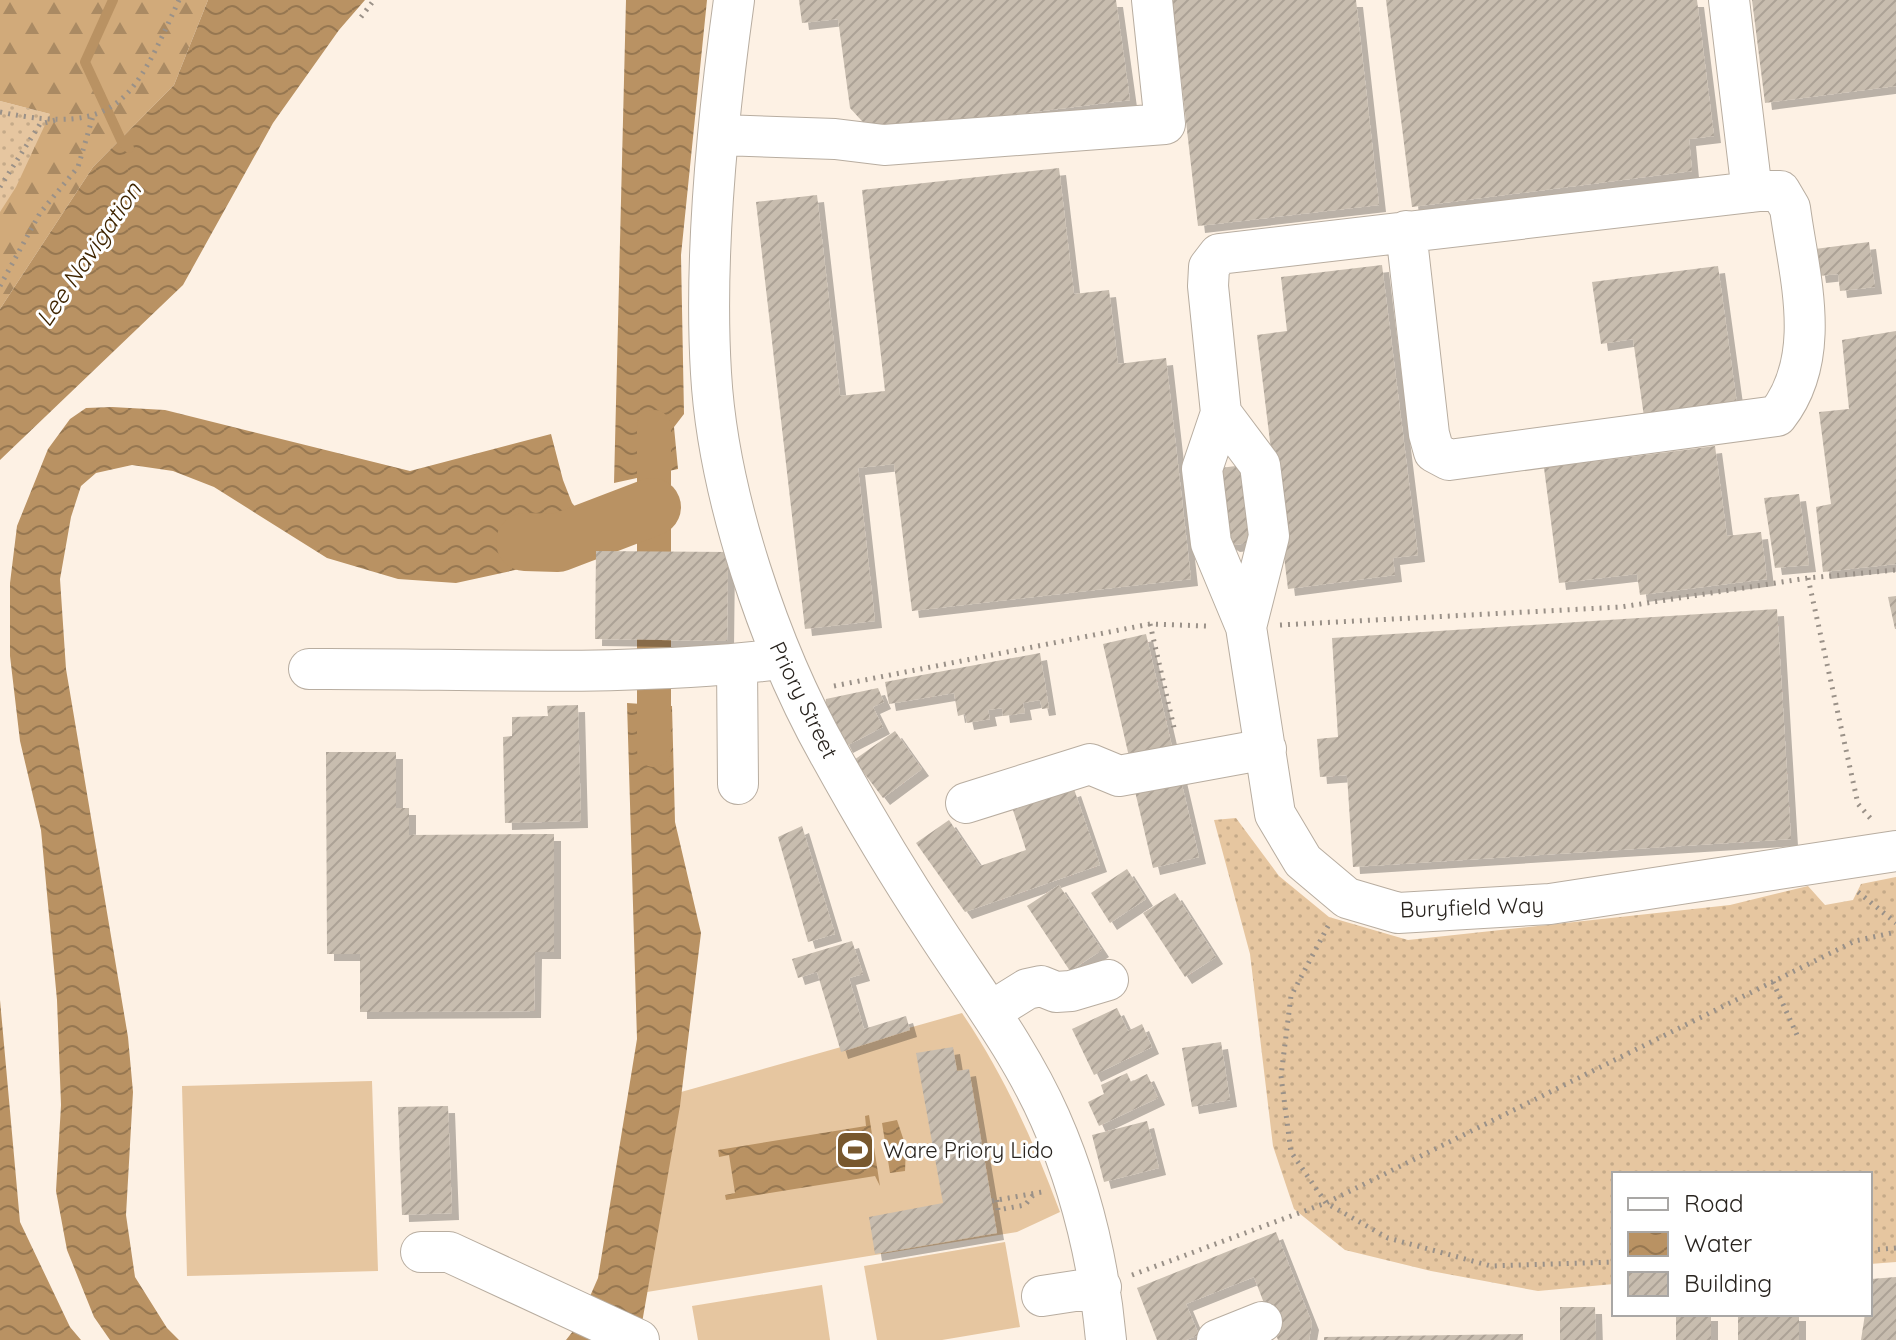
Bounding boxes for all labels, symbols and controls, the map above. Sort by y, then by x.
water label: Lee Navigation [29,175,148,332]
street label: Priory Street [764,637,844,763]
street label: Buryfield Way [1400,890,1544,924]
sports icon: Ware Priory Lido [834,1129,876,1171]
place label: Ware Priory Lido [883,1136,1053,1164]
legend [1612,1172,1872,1316]
text: Road [1684,1188,1744,1218]
text: Water [1684,1228,1752,1258]
text: Building [1684,1268,1772,1298]

